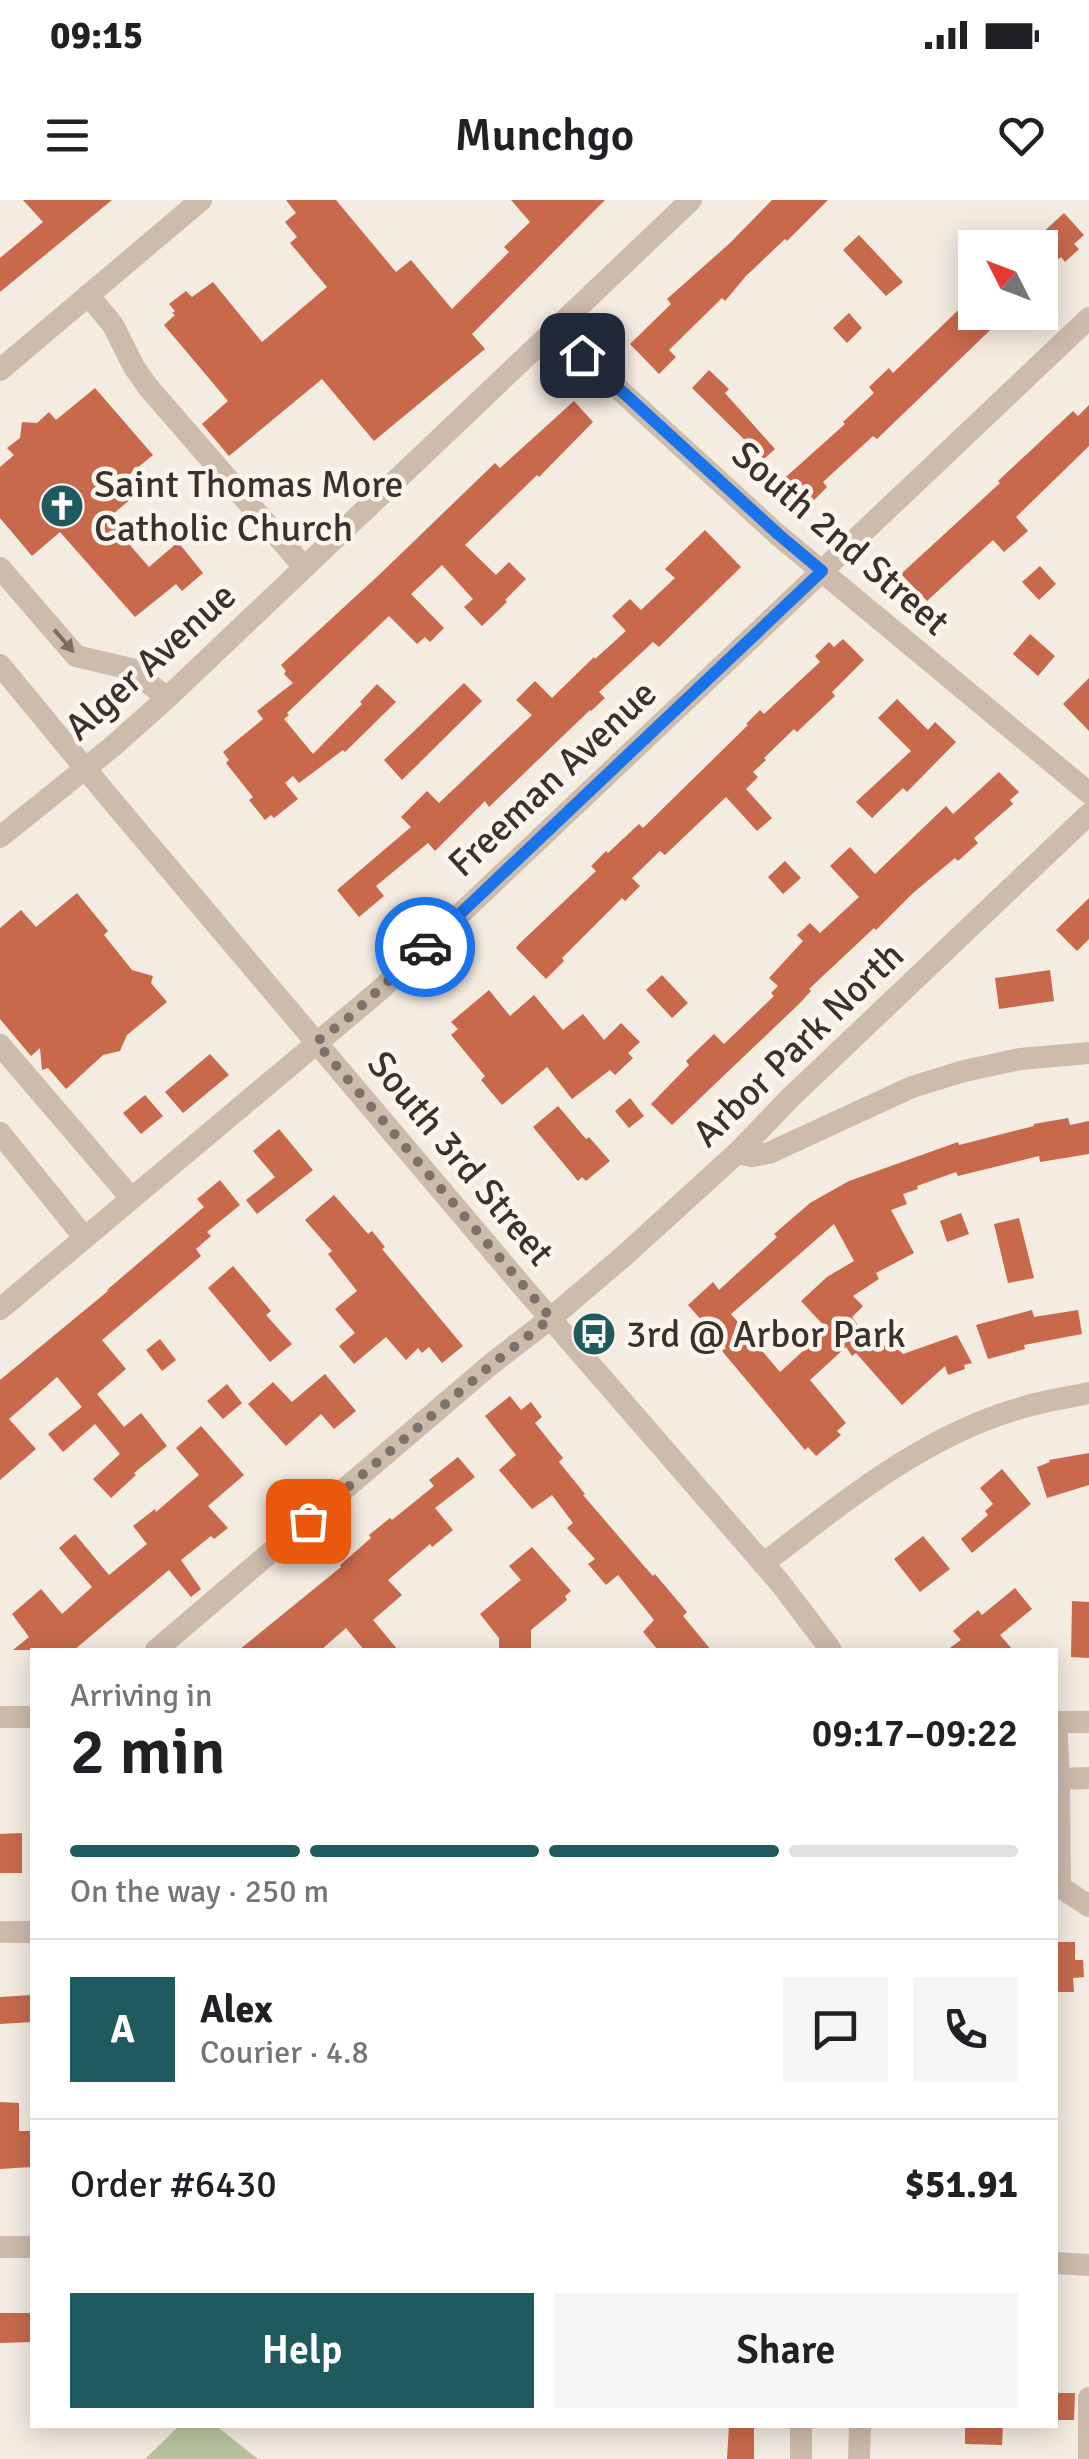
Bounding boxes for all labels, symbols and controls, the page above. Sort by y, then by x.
text: 09:15 [50,12,143,59]
icon: menu [40,108,95,163]
text: Munchgo [455,108,634,163]
icon: heart [994,108,1049,163]
north arrow [958,230,1058,330]
map controls [958,230,1058,330]
pin [540,313,625,398]
icon: home [555,328,610,383]
street label: South 2nd Street [722,431,959,646]
place label: Saint Thomas More Catholic Church [94,461,404,552]
church icon: Saint Thomas More Catholic Church [39,483,85,529]
street label: Alger Avenue [55,572,246,750]
one-way arrow [52,629,74,654]
street label: Freeman Avenue [438,670,666,887]
courier [375,897,475,997]
icon: car [398,920,453,975]
street label: Arbor Park North [683,932,914,1157]
street label: South 3rd Street [357,1041,564,1275]
bus stop icon: 3rd @ Arbor Park [571,1311,617,1357]
place label: 3rd @ Arbor Park [626,1311,905,1358]
pin [266,1479,351,1564]
icon: bag [281,1494,336,1549]
text: Arriving in [70,1676,212,1715]
text: 09:17–09:22 [812,1710,1018,1757]
text: 2 min [70,1712,226,1792]
text: On the way · 250 m [70,1872,329,1911]
button: chat [783,1977,888,2082]
button: phone [913,1977,1018,2082]
text: Alex [200,1986,273,2033]
text: A [110,2006,135,2053]
text: Courier · 4.8 [200,2033,369,2072]
text: Order #6430 [70,2161,277,2208]
text: $51.91 [905,2161,1018,2208]
button: Help [70,2293,534,2408]
button: Share [554,2293,1018,2408]

